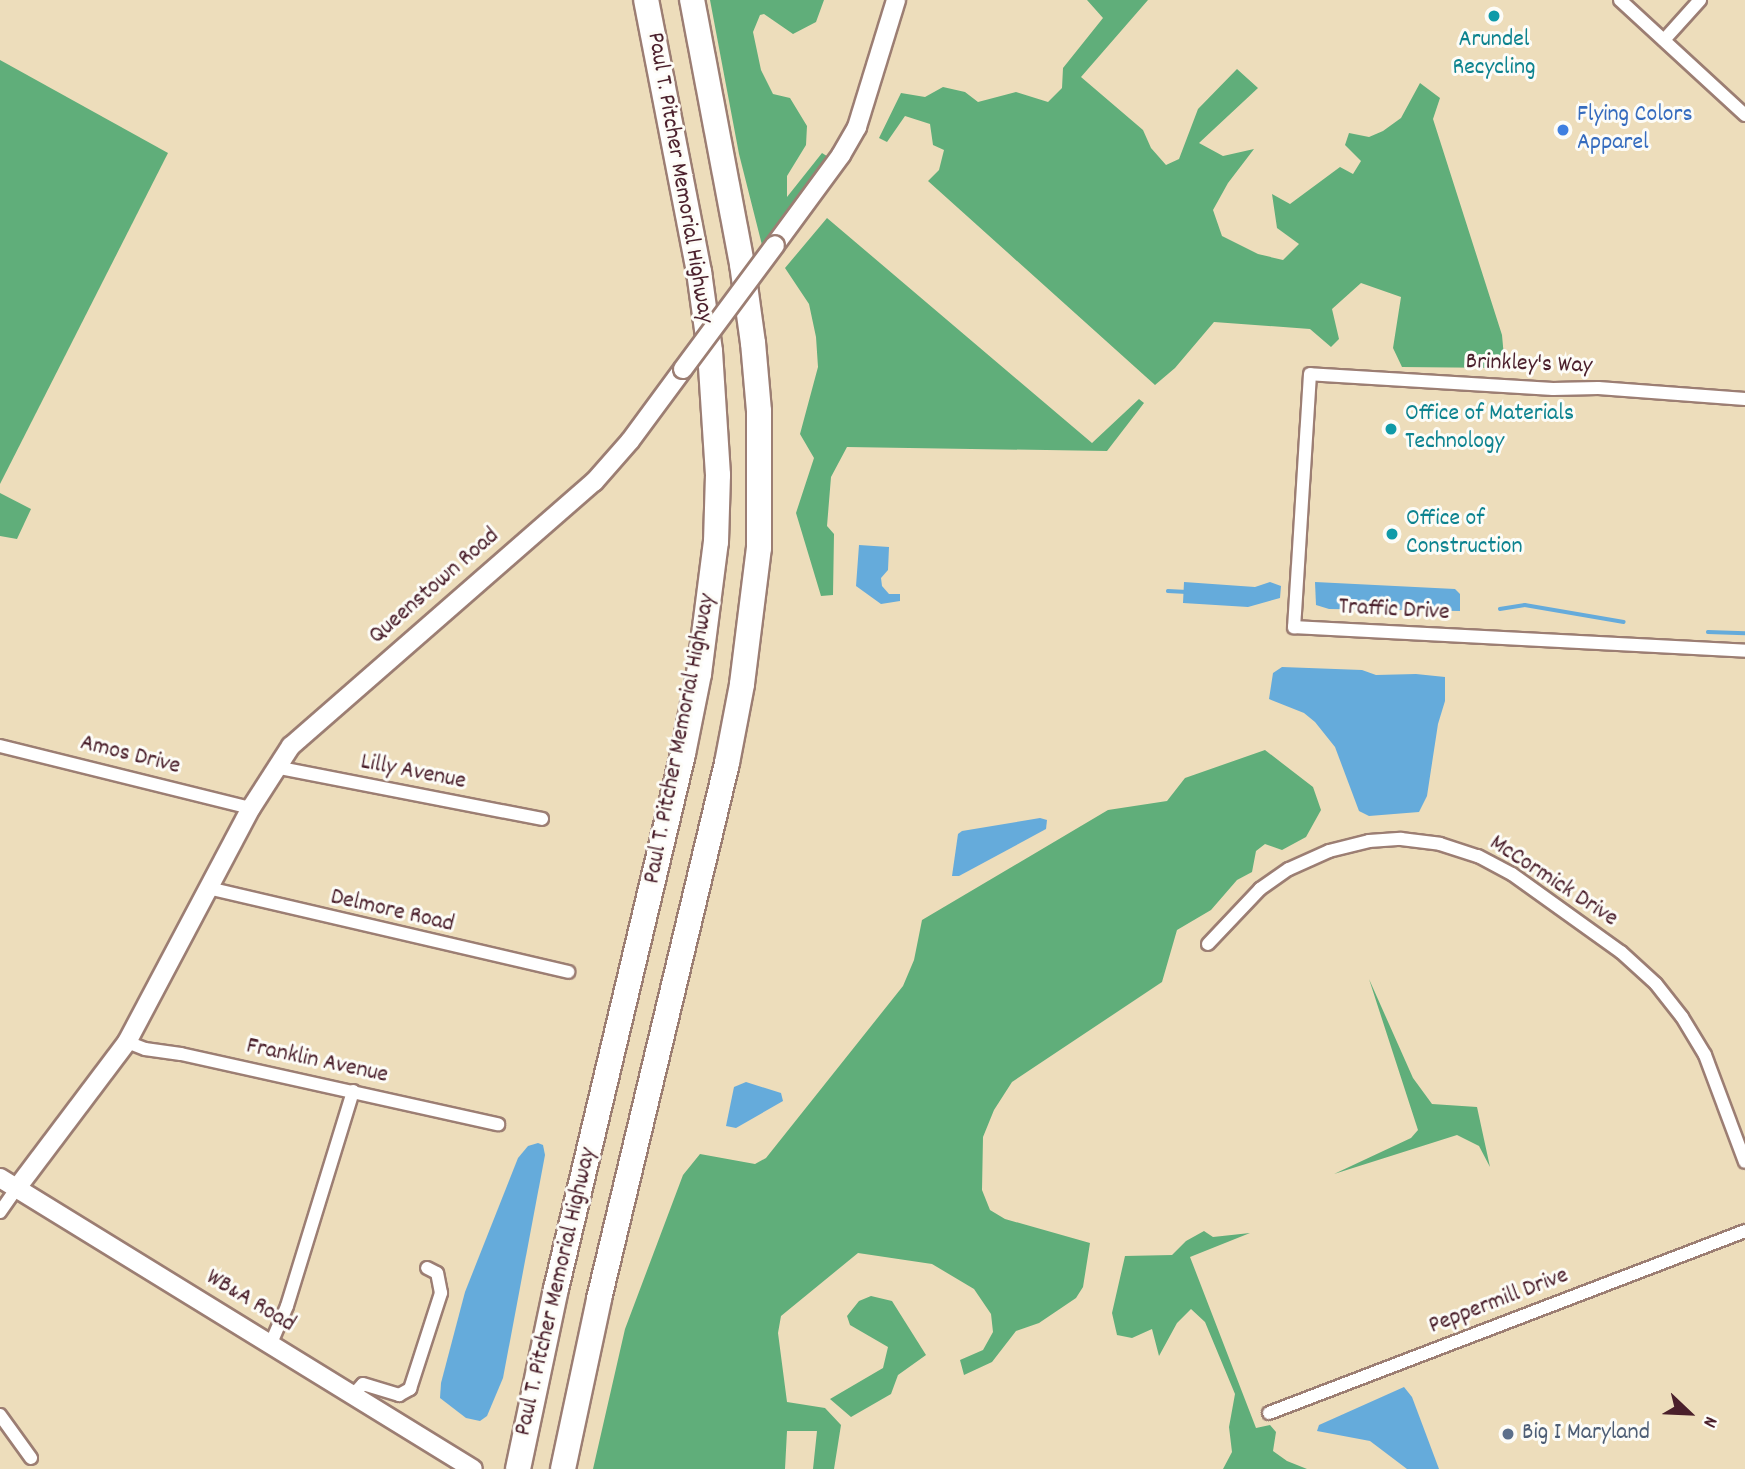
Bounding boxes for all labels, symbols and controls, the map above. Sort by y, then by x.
marker: Arundel Recycling [1486,8,1502,24]
place label: Arundel Recycling [1453,27,1535,83]
street label: Paul T. Pitcher Memorial Highway [639,30,719,326]
place label: Flying Colors Apparel [1577,102,1693,158]
marker: Flying Colors Apparel [1555,122,1571,138]
street label: Brinkley's Way [1465,348,1593,382]
place label: Office of Materials Technology [1405,401,1574,457]
marker: Office of Materials Technology [1383,421,1399,437]
place label: Office of Construction [1406,506,1522,562]
street label: Queenstown Road [364,523,506,651]
marker: Office of Construction [1384,526,1400,542]
street label: Paul T. Pitcher Memorial Highway [639,592,723,886]
street label: Traffic Drive [1338,594,1450,628]
street label: Amos Drive [77,730,183,782]
street label: Lilly Avenue [358,749,468,797]
street label: McCormick Drive [1483,830,1623,934]
street label: Delmore Road [328,884,456,940]
street label: Franklin Avenue [244,1033,390,1091]
street label: Paul T. Pitcher Memorial Highway [510,1145,604,1439]
street label: Peppermill Drive [1425,1262,1573,1342]
street label: WB&A Road [200,1264,300,1340]
north arrow [1654,1378,1724,1448]
text: N [1695,1412,1723,1431]
place label: Big I Maryland [1522,1420,1650,1448]
marker: Big I Maryland [1500,1426,1516,1442]

